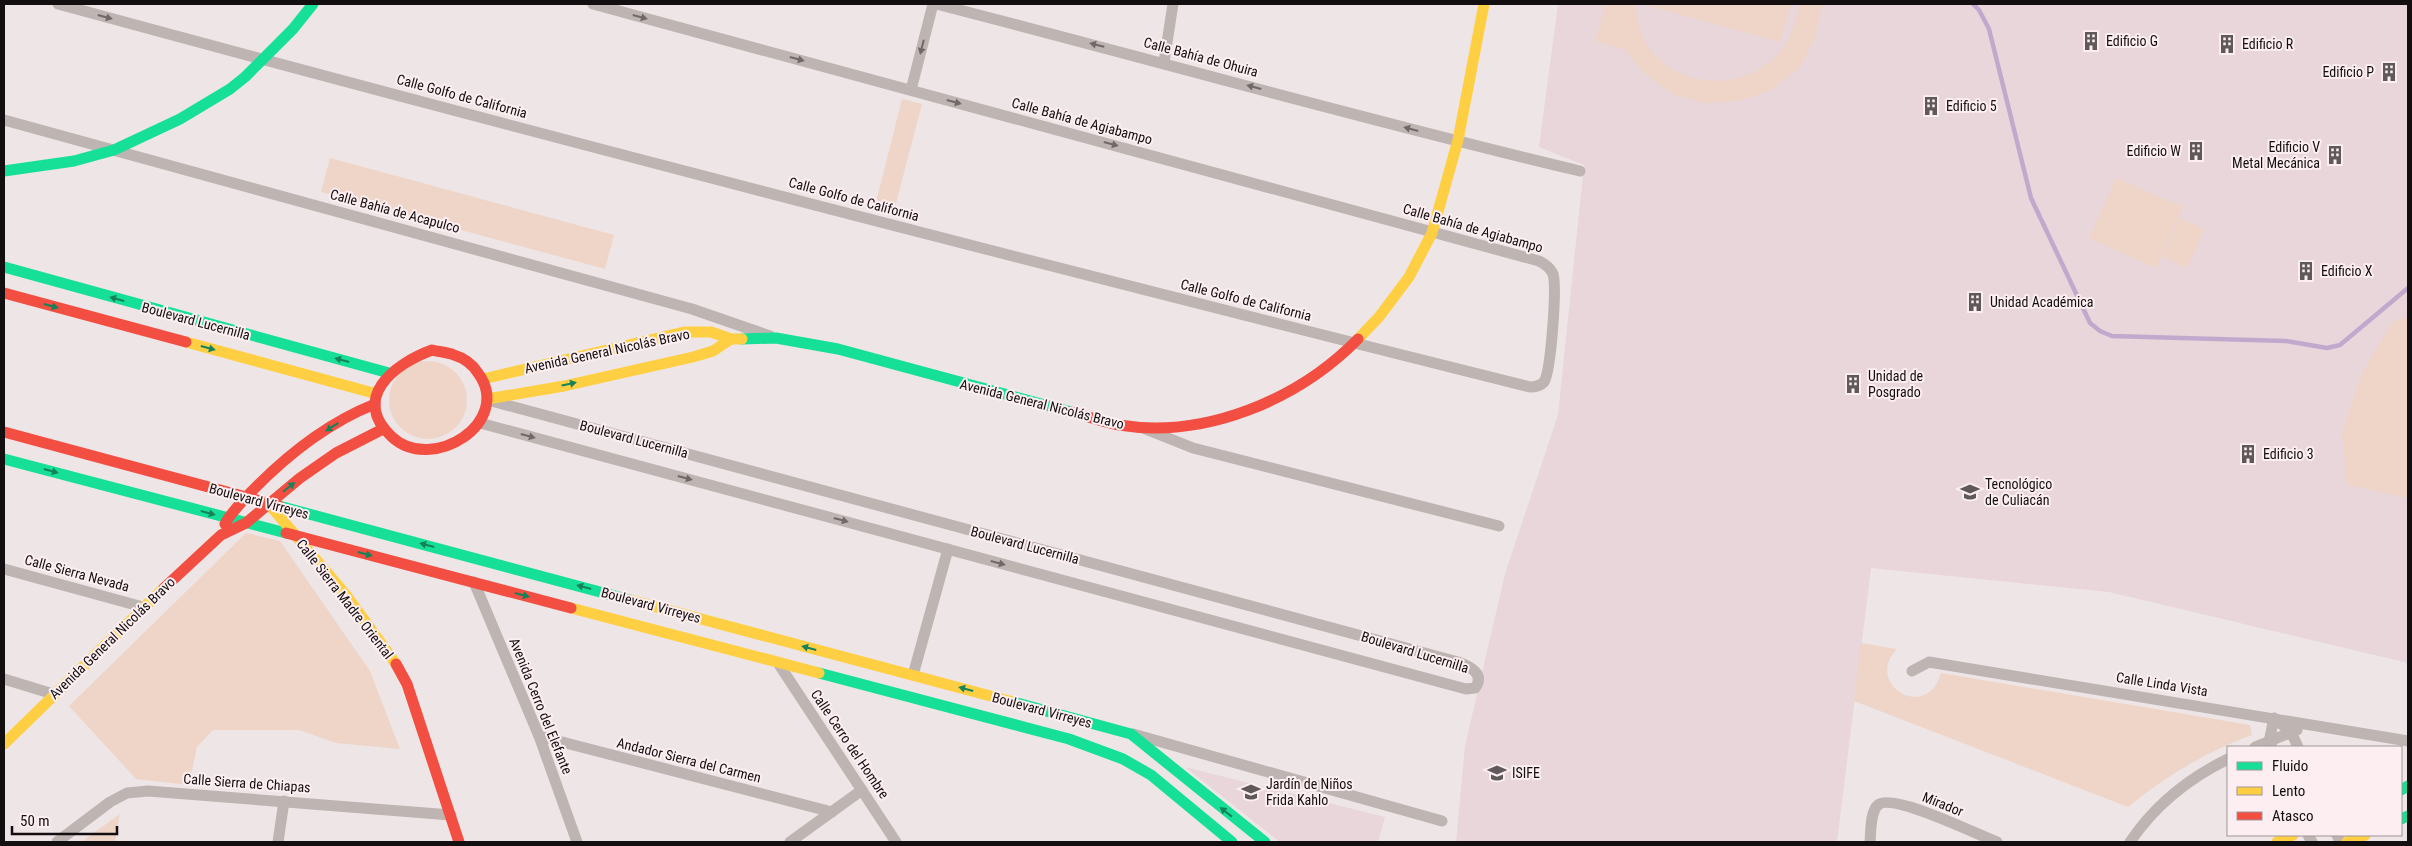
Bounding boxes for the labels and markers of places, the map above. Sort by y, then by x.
building icon: Edificio G [2080,30,2102,52]
place label: Edificio G [2106,33,2158,49]
building icon: Edificio R [2216,33,2238,55]
place label: Edificio R [2242,36,2294,52]
building icon: Edificio P [2378,61,2400,83]
place label: Edificio P [2322,64,2374,80]
building icon: Edificio 5 [1920,95,1942,117]
place label: Edificio 5 [1946,98,1997,114]
place label: Edificio V Metal Mecánica [2232,139,2320,171]
building icon: Edificio W [2185,140,2207,162]
place label: Edificio W [2127,143,2181,159]
building icon: Edificio V Metal Mecánica [2324,144,2346,166]
building icon: Edificio X [2295,260,2317,282]
place label: Edificio X [2321,263,2373,279]
building icon: Unidad Académica [1964,291,1986,313]
place label: Unidad Académica [1990,294,2093,310]
place label: Unidad de Posgrado [1868,368,1924,400]
building icon: Unidad de Posgrado [1842,373,1864,395]
building icon: Edificio 3 [2237,443,2259,465]
place label: Edificio 3 [2263,446,2314,462]
place label: Tecnológico de Culiacán [1985,476,2052,508]
school or university icon: Tecnológico de Culiacán [1959,481,1981,503]
school or university icon: ISIFE [1486,762,1508,784]
place label: ISIFE [1512,765,1540,781]
place label: Jardín de Niños Frida Kahlo [1266,776,1353,808]
school or university icon: Jardín de Niños Frida Kahlo [1240,781,1262,803]

